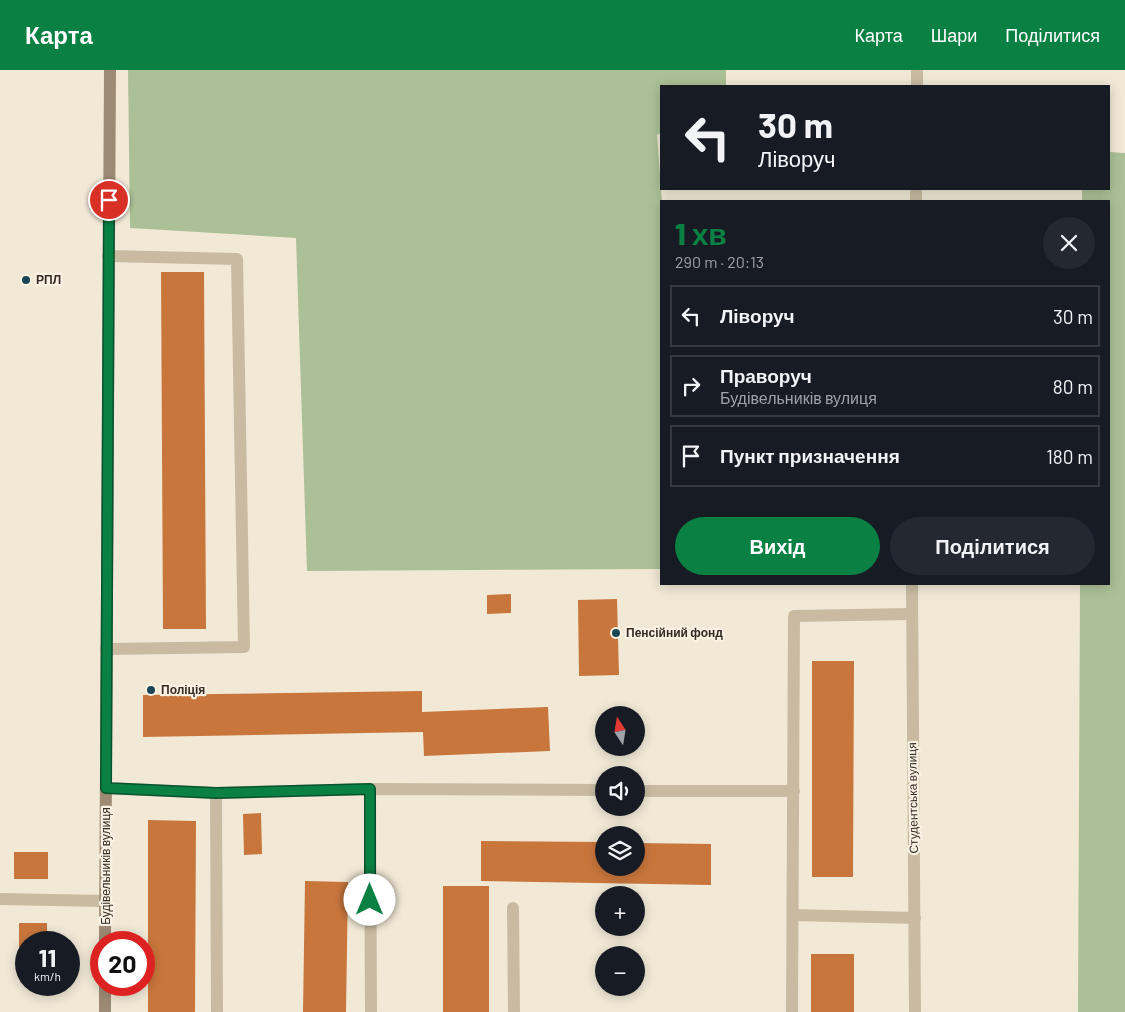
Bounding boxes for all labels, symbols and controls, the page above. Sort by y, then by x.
text: Карта [25,20,93,49]
text: Карта [855,24,903,46]
text: Шари [931,24,977,46]
text: Поділитися [1005,24,1100,46]
text: 30 m [758,103,833,145]
icon: left [675,105,740,170]
text: Ліворуч [758,145,835,171]
pin [88,179,130,221]
icon: arrive [95,186,123,214]
text: 1 хв [675,215,727,251]
button: close [1043,217,1095,269]
text: 290 m · 20:13 [675,252,764,271]
place label: РПЛ [36,272,61,286]
marker: РПЛ [20,274,32,286]
icon: left [677,302,705,330]
text: Ліворуч [720,304,795,327]
text: 30 m [1053,305,1093,328]
text: Праворуч [720,364,812,387]
icon: right [677,372,705,400]
text: 80 m [1053,375,1093,398]
text: Будівельників вулиця [720,388,877,407]
icon: arrive [677,442,705,470]
text: Пункт призначення [720,444,900,467]
text: 180 m [1046,445,1093,468]
button: Вихід [675,517,880,575]
button: Поділитися [890,517,1095,575]
place label: Пенсійний фонд [626,625,723,640]
marker: Пенсійний фонд [610,627,622,639]
place label: Поліція [161,682,205,697]
marker: Поліція [145,684,157,696]
north arrow [595,706,645,756]
map controls [595,706,645,996]
street label: Студентська вулиця [904,742,921,854]
button: sound [595,766,645,816]
street label: Будівельників вулиця [98,807,113,925]
button: layers [595,826,645,876]
position arrow [343,873,395,925]
button: + [595,886,645,936]
speed limit sign: 20 [90,931,155,996]
text: 11 [39,942,56,972]
button: − [595,946,645,996]
text: km/h [34,969,61,983]

